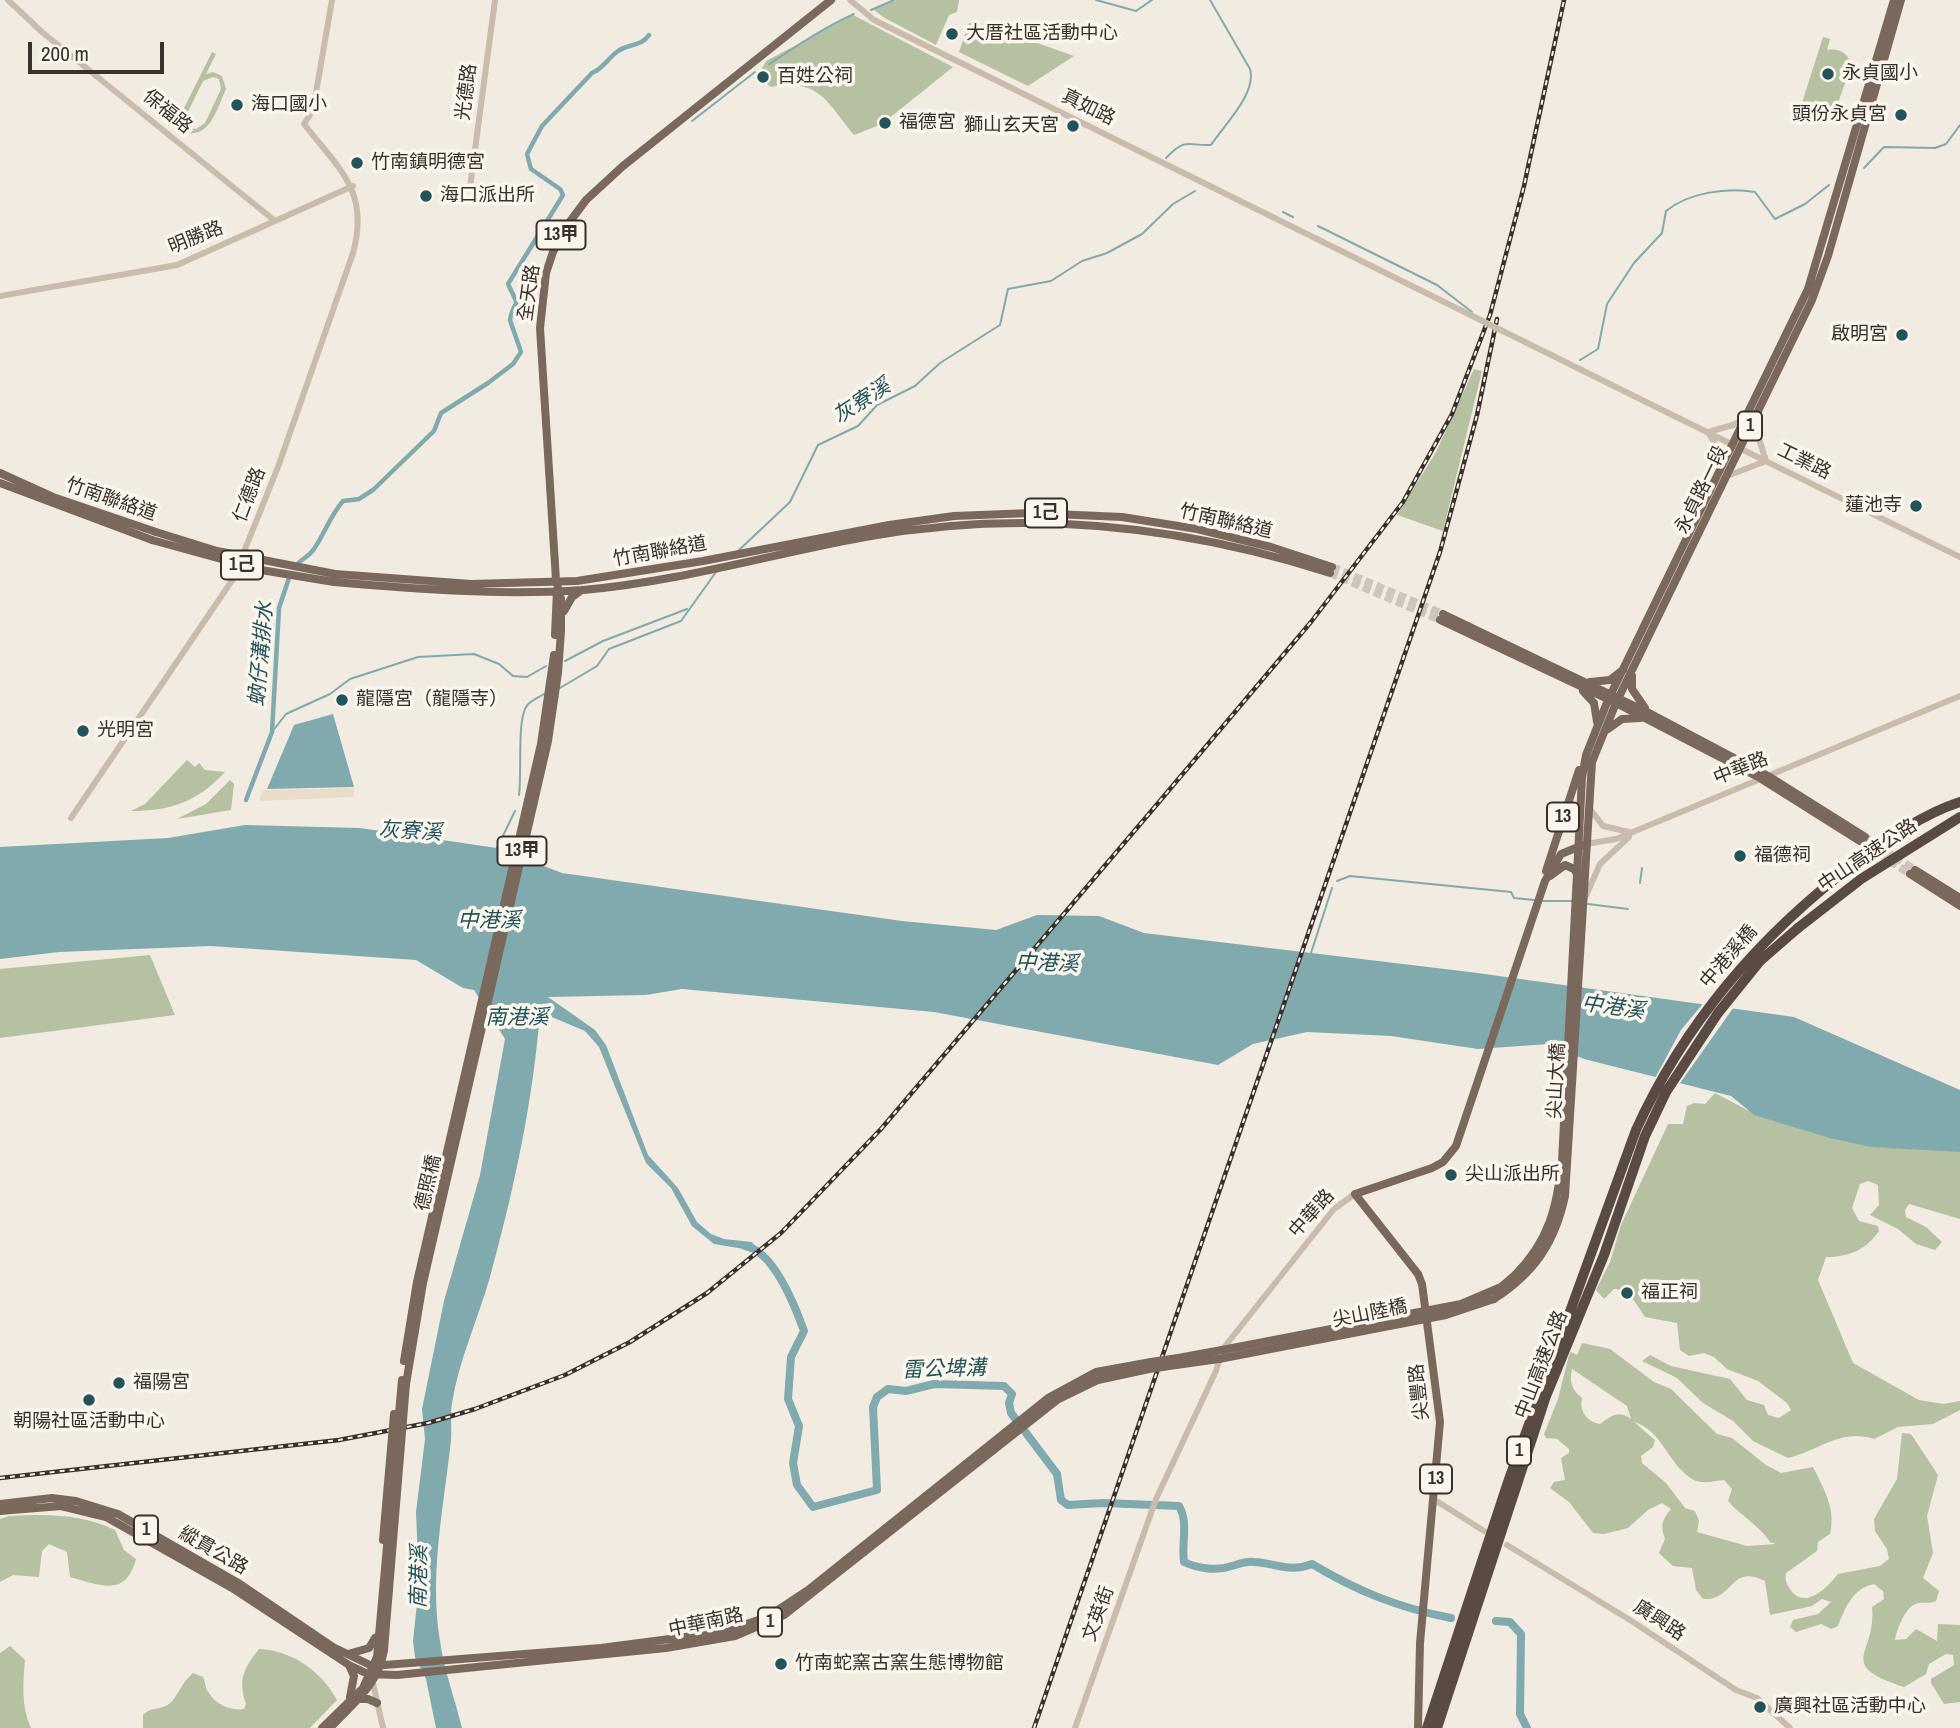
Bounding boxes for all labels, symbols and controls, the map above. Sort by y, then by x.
place label: 大厝社區活動中心 [966,23,1118,45]
marker: 大厝社區活動中心 [944,26,960,42]
scale bar [32,28,168,72]
text: 200 m [41,39,89,68]
street label: 光德路 [452,62,482,122]
place label: 永貞國小 [1842,63,1918,85]
place label: 百姓公祠 [777,66,853,88]
marker: 永貞國小 [1820,66,1836,82]
marker: 百姓公祠 [755,69,771,85]
street label: 保福路 [138,85,196,139]
street label: 真如路 [1057,85,1119,131]
place label: 海口國小 [251,94,327,116]
marker: 海口國小 [229,97,245,113]
place label: 頭份永貞宮 [1792,104,1887,126]
marker: 頭份永貞宮 [1893,107,1909,123]
place label: 福德宮 [899,112,956,134]
marker: 福德宮 [877,115,893,131]
place label: 獅山玄天宮 [964,115,1059,137]
marker: 獅山玄天宮 [1065,118,1081,134]
place label: 竹南鎮明德宮 [371,152,485,174]
marker: 竹南鎮明德宮 [349,155,365,171]
place label: 海口派出所 [440,185,535,207]
marker: 海口派出所 [418,188,434,204]
street label: 明勝路 [165,217,227,259]
road number: 13甲 [536,220,586,249]
street label: 全天路 [515,263,545,323]
place label: 啟明宮 [1831,324,1888,346]
marker: 啟明宮 [1894,327,1910,343]
water label: 灰寮溪 [829,374,895,430]
road number: 1 [1738,412,1762,440]
street label: 工業路 [1773,439,1835,485]
street label: 永貞路一段 [1671,442,1733,538]
street label: 仁德路 [229,464,271,526]
street label: 竹南聯絡道 [62,474,160,526]
place label: 蓮池寺 [1845,495,1902,517]
marker: 蓮池寺 [1908,498,1924,514]
road number: 1己 [1025,499,1067,528]
street label: 竹南聯絡道 [1177,500,1275,544]
street label: 竹南聯絡道 [611,533,709,571]
road number: 1己 [221,550,263,580]
water label: 蚋仔溝排水 [245,601,279,707]
place label: 龍隱宮（龍隱寺） [356,689,508,711]
marker: 龍隱宮（龍隱寺） [334,692,350,708]
place label: 光明宮 [97,720,154,742]
marker: 光明宮 [75,723,91,739]
street label: 中華路 [1710,748,1772,790]
road number: 13 [1547,802,1579,832]
street label: 中山高速公路 [1814,815,1922,897]
water label: 灰寮溪 [378,818,442,846]
road number: 13甲 [498,836,546,866]
place label: 福德祠 [1754,845,1811,867]
marker: 福德祠 [1732,848,1748,864]
water label: 中港溪 [458,908,520,934]
street label: 中港溪橋 [1695,921,1763,993]
water label: 中港溪 [1015,950,1079,978]
water label: 中港溪 [1580,991,1646,1025]
water label: 南港溪 [486,1005,548,1031]
street label: 尖山大橋 [1544,1042,1570,1120]
street label: 德照橋 [411,1153,447,1213]
place label: 尖山派出所 [1465,1164,1560,1186]
marker: 尖山派出所 [1443,1167,1459,1183]
street label: 中華路 [1284,1185,1340,1243]
place label: 福正祠 [1641,1282,1698,1304]
marker: 福正祠 [1619,1285,1635,1301]
street label: 尖山陸橋 [1331,1296,1409,1332]
street label: 中山高速公路 [1511,1308,1573,1422]
water label: 雷公埤溝 [902,1356,986,1384]
street label: 尖豐路 [1406,1362,1434,1422]
place label: 福陽宮 [133,1372,190,1394]
marker: 福陽宮 [111,1375,127,1391]
marker: 朝陽社區活動中心 [81,1392,97,1408]
place label: 朝陽社區活動中心 [13,1411,165,1433]
road number: 1 [1507,1436,1531,1466]
road number: 13 [1420,1464,1452,1494]
road number: 1 [134,1516,158,1545]
street label: 縱貫公路 [174,1522,252,1580]
water label: 南港溪 [407,1545,433,1609]
street label: 文英街 [1079,1583,1119,1645]
street label: 廣興路 [1629,1596,1689,1646]
street label: 中華南路 [666,1604,746,1642]
road number: 1 [758,1608,782,1637]
place label: 竹南蛇窯古窯生態博物館 [795,1653,1004,1675]
marker: 竹南蛇窯古窯生態博物館 [773,1656,789,1672]
place label: 廣興社區活動中心 [1774,1696,1926,1718]
marker: 廣興社區活動中心 [1752,1699,1768,1715]

